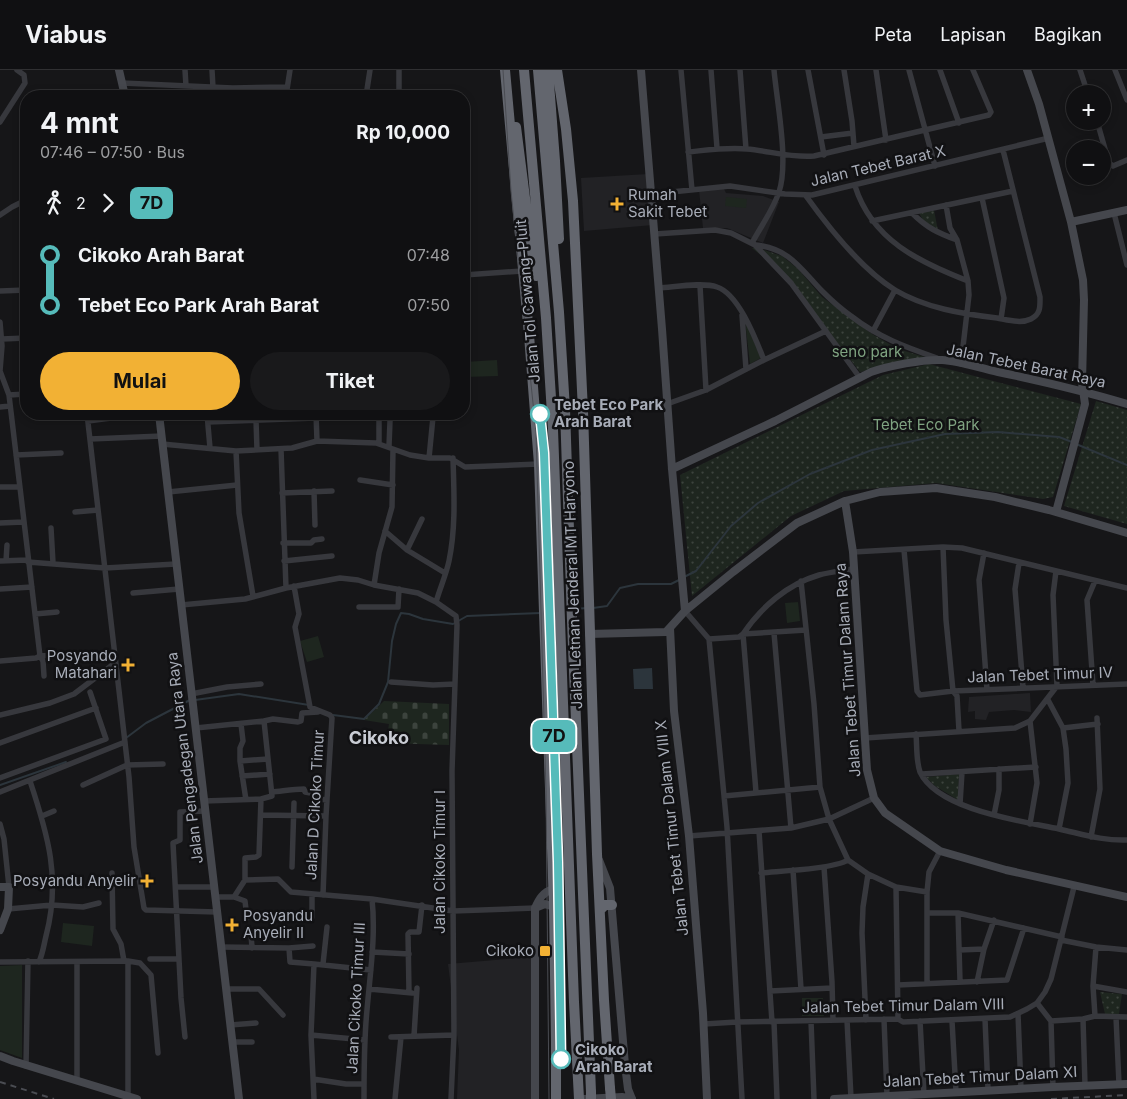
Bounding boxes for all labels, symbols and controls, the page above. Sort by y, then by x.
text: Viabus [25,20,107,49]
text: Peta [874,24,912,45]
text: Lapisan [940,24,1006,45]
text: Bagikan [1034,24,1102,45]
map controls [1066,85,1111,185]
button: + [1066,85,1111,130]
text: 4 mnt [40,106,119,140]
text: Rp 10,000 [356,121,450,144]
button: − [1066,140,1111,185]
street label: Jalan Tebet Barat X [808,141,947,190]
text: 07:46 – 07:50 · Bus [40,142,185,162]
place label: Rumah Sakit Tebet [628,185,707,221]
icon: walk [40,189,68,217]
icon: forward [94,189,122,217]
text: 7D [140,192,163,213]
text: 2 [76,193,86,213]
marker: Rumah Sakit Tebet [610,197,624,211]
street label: Jalan Tol Cawang–Pluit [511,219,544,383]
text: Cikoko Arah Barat [78,244,244,267]
text: 07:48 [407,245,450,265]
text: Tebet Eco Park Arah Barat [78,294,319,317]
text: 07:50 [407,295,450,315]
street label: Jalan Tebet Barat Raya [945,339,1108,392]
park label: seno park [832,342,903,361]
button: Mulai [40,352,240,410]
button: Tiket [250,352,450,410]
place label: Tebet Eco Park Arah Barat [554,395,663,431]
marker: Tebet Eco Park Arah Barat [530,404,550,424]
park label: Tebet Eco Park [872,415,980,434]
street label: Jalan Letnan Jenderal MT Haryono [559,460,586,710]
street label: Jalan Tebet Timur Dalam Raya [831,562,864,778]
place label: Posyando Matahari [47,646,117,682]
street label: Jalan Pengadegan Utara Raya [162,651,207,865]
marker: Posyando Matahari [121,658,135,672]
street label: Jalan Tebet Timur IV [967,662,1113,687]
street label: Jalan Tebet Timur Dalam VIII X [651,719,692,937]
line badge: 7D [532,720,576,752]
text: 7D [542,725,566,746]
district label: Cikoko [349,727,409,748]
street label: Jalan D Cikoko Timur [301,729,328,881]
street label: Jalan Cikoko Timur I [430,790,449,934]
place label: Posyandu Anyelir [13,871,136,890]
marker: Posyandu Anyelir [140,874,154,888]
place label: Posyandu Anyelir II [243,906,313,942]
marker: Posyandu Anyelir II [225,918,239,932]
street label: Jalan Cikoko Timur III [342,922,369,1074]
place label: Cikoko [486,941,534,960]
marker: Cikoko [538,944,552,958]
street label: Jalan Tebet Timur Dalam VIII [801,994,1005,1017]
place label: Cikoko Arah Barat [575,1040,653,1076]
marker: Cikoko Arah Barat [551,1049,571,1069]
street label: Jalan Tebet Timur Dalam XI [882,1062,1078,1091]

